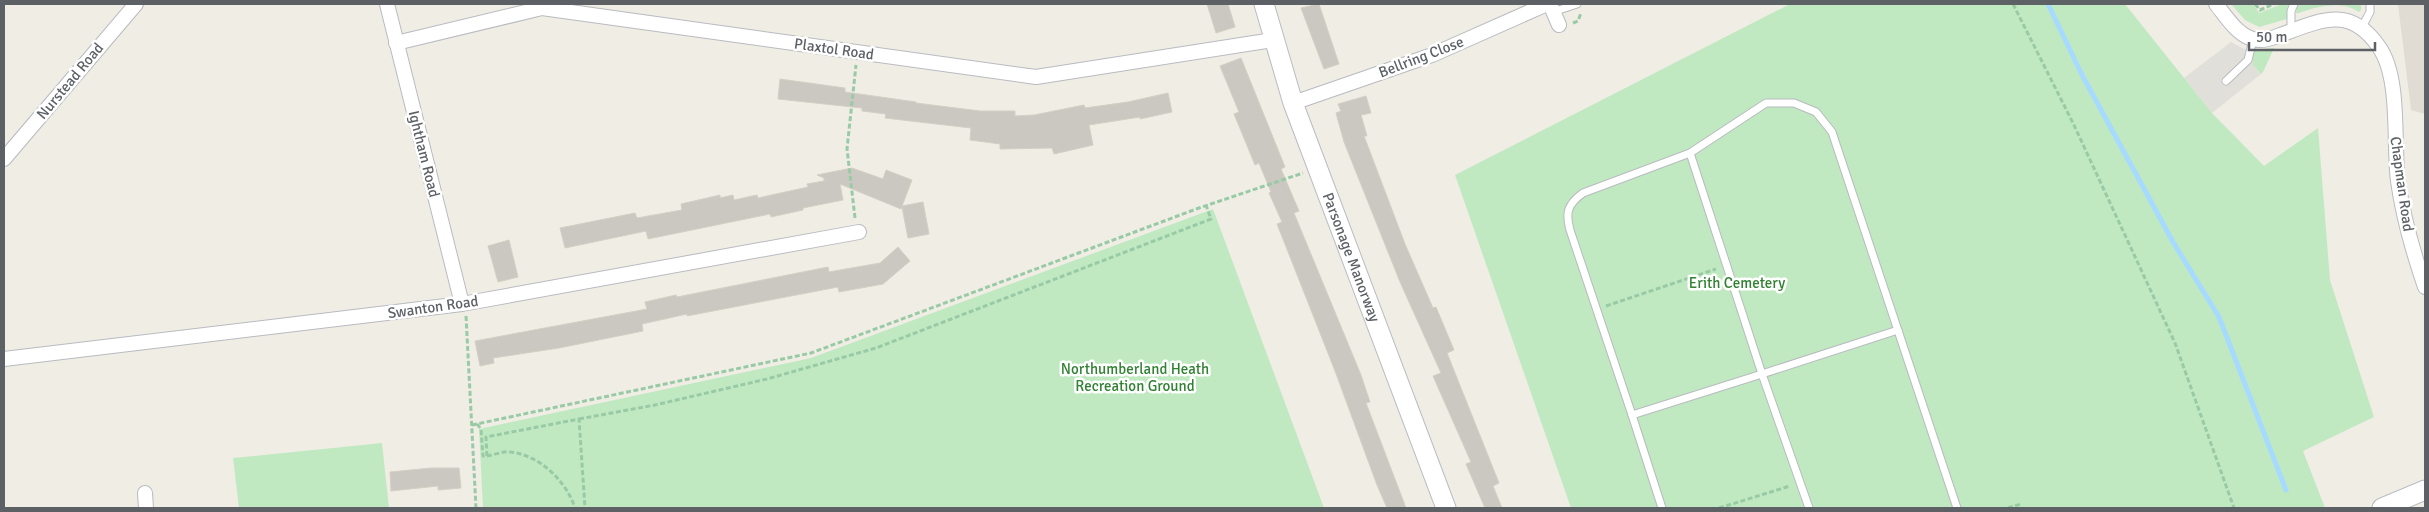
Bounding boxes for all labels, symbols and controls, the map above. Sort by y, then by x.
scale bar [2249,20,2375,52]
text: 50 m [2256,28,2287,46]
street label: Bellring Close [1376,33,1466,81]
street label: Plaxtol Road [793,35,875,63]
street label: Nurstead Road [33,39,107,123]
street label: Ightham Road [405,109,443,199]
street label: Chapman Road [2386,135,2418,233]
street label: Parsonage Manorway [1319,190,1384,324]
park label: Erith Cemetery [1689,274,1785,292]
street label: Swanton Road [387,292,479,322]
park label: Northumberland Heath Recreation Ground [1061,360,1209,395]

